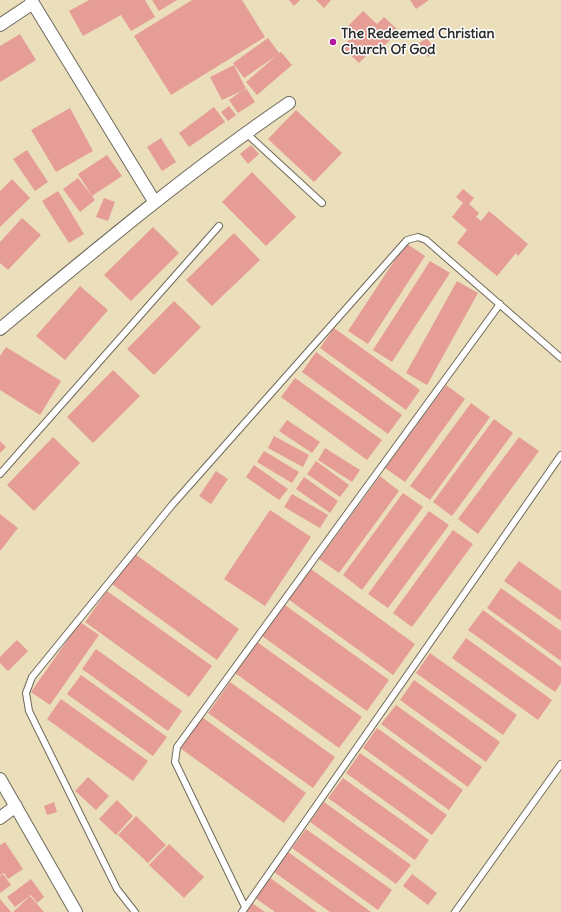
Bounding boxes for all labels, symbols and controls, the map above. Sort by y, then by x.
place label: The Redeemed Christian Church Of God [341,26,495,58]
marker: The Redeemed Christian Church Of God [328,37,338,47]

